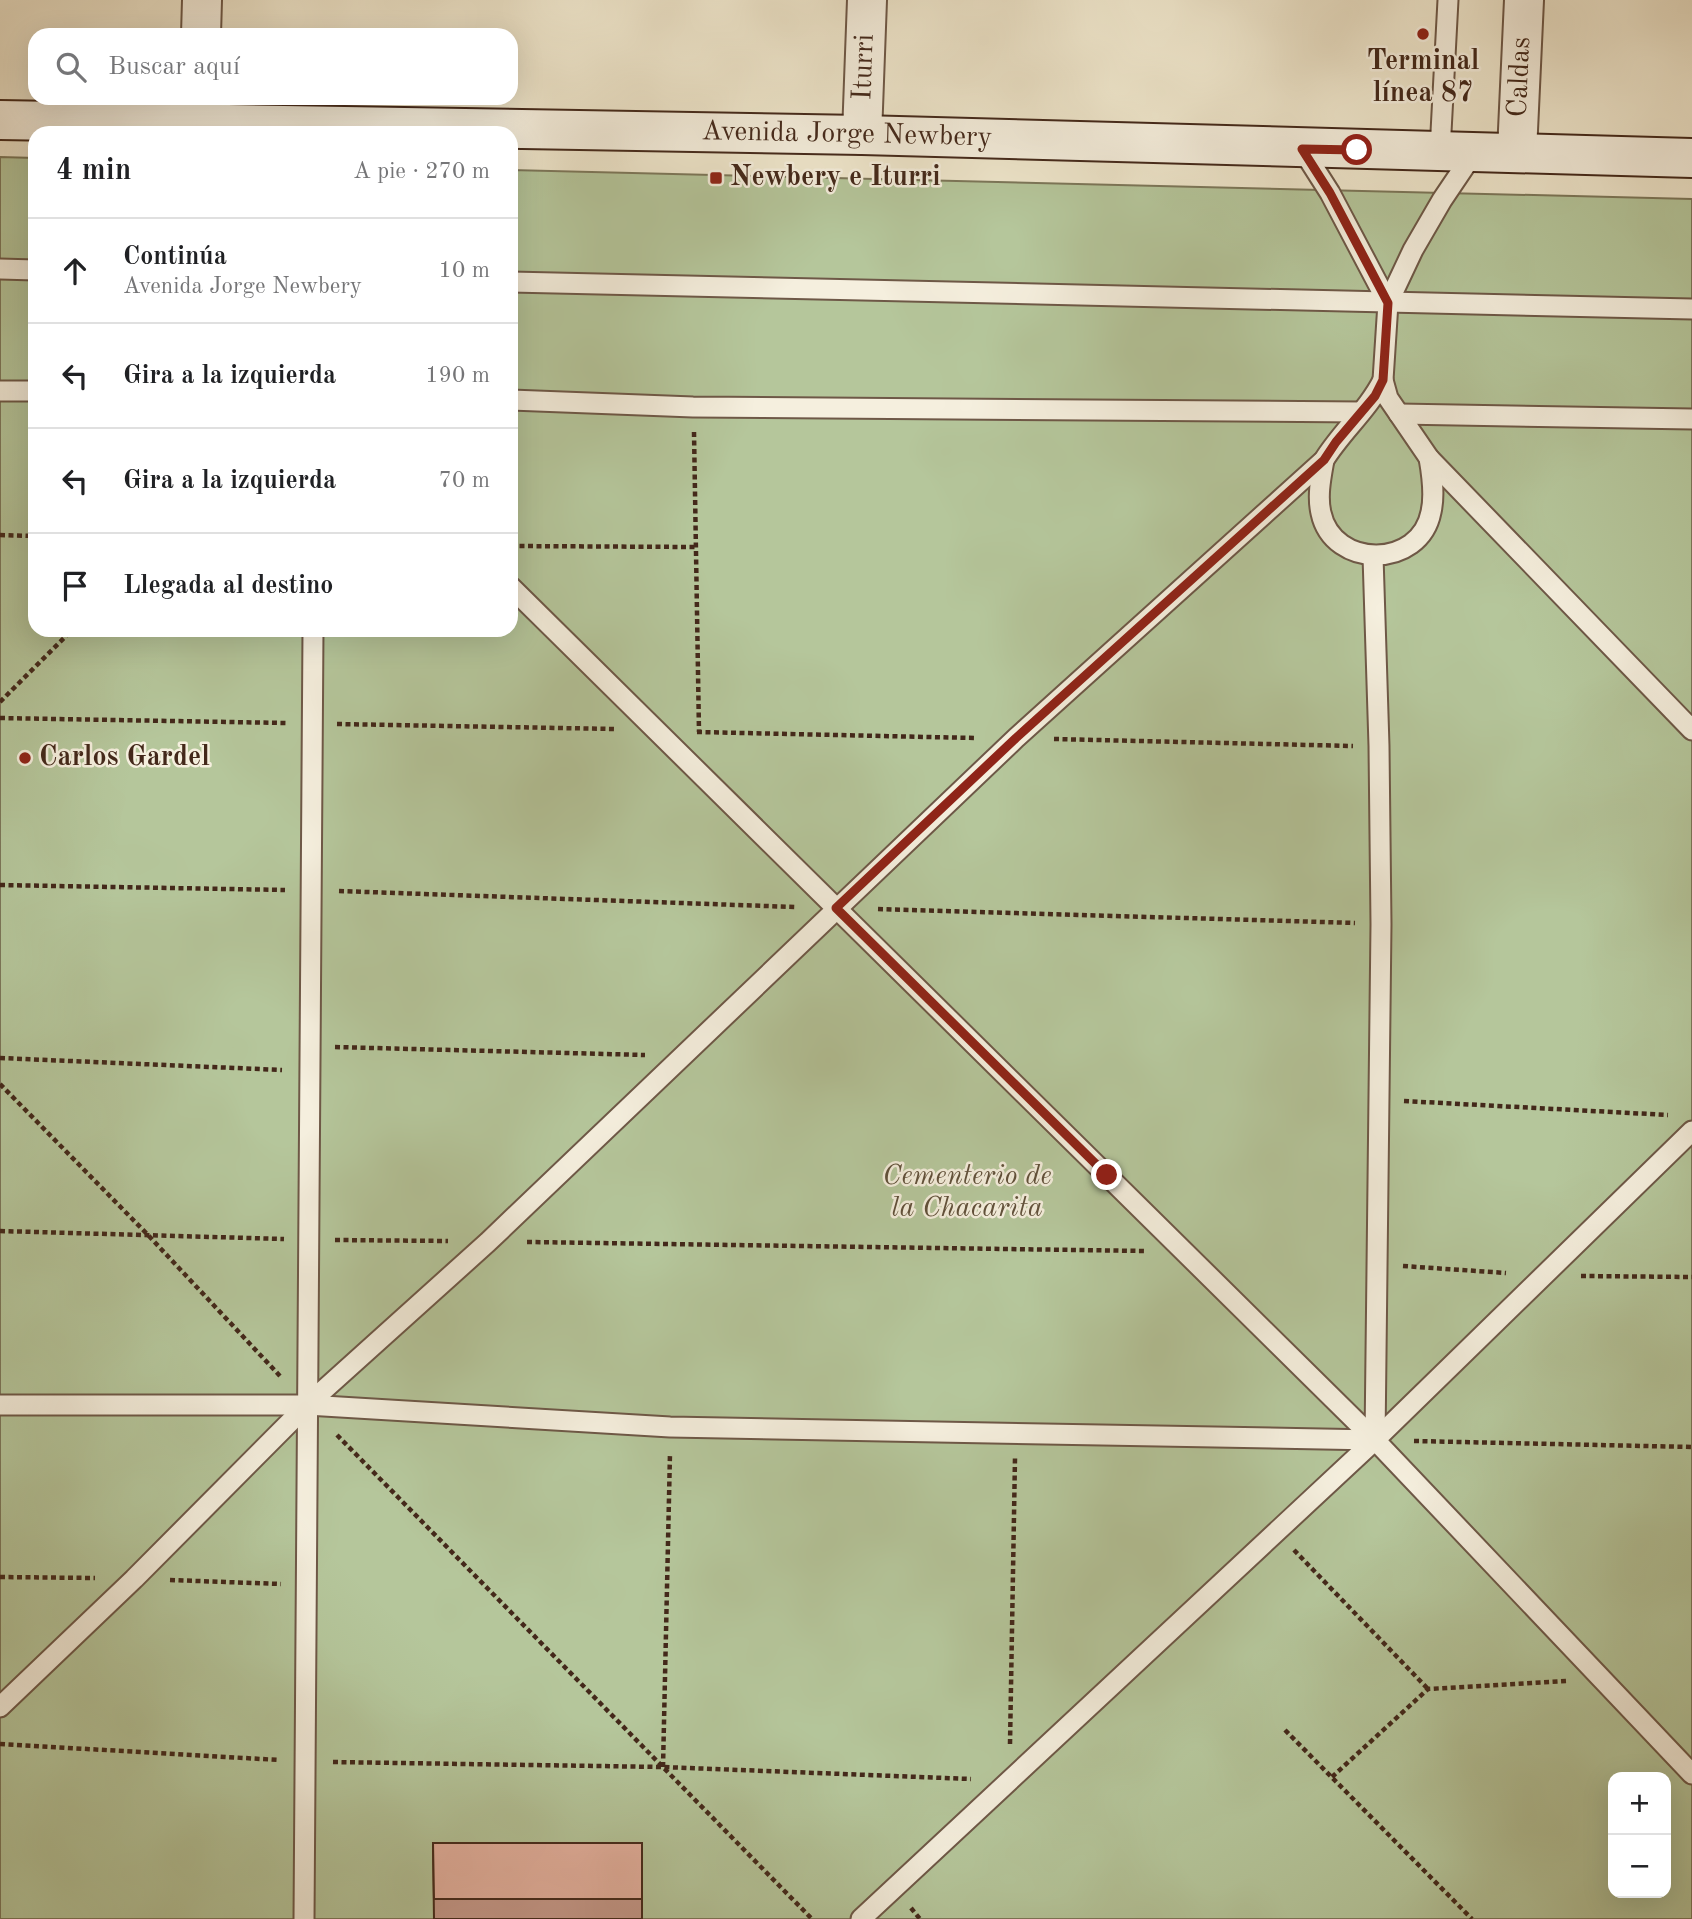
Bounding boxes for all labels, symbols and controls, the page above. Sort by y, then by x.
marker: Terminal línea 87 [1415,26,1431,42]
search box [28,28,518,105]
street label: Iturri [849,33,880,101]
street label: Caldas [1505,36,1536,118]
icon: search [52,48,90,86]
place label: Terminal línea 87 [1367,48,1480,108]
text: Buscar aquí [108,54,240,80]
street label: Avenida Jorge Newbery [701,118,993,153]
route start [1341,134,1372,165]
text: 4 min [56,156,131,186]
text: A pie · 270 m [353,160,490,183]
place label: Newbery e Iturri [730,164,941,192]
marker: Newbery e Iturri [708,170,724,186]
text: Continúa [123,244,227,270]
icon: ahead [56,252,94,290]
text: 10 m [439,259,490,282]
text: Avenida Jorge Newbery [123,275,362,298]
icon: left [56,357,94,395]
text: Gira a la izquierda [123,363,336,389]
text: 190 m [425,364,490,387]
icon: left [56,462,94,500]
text: Gira a la izquierda [123,468,336,494]
text: 70 m [439,469,490,492]
icon: arrive [56,567,94,605]
text: Llegada al destino [123,573,333,599]
place label: Carlos Gardel [39,744,210,772]
marker: Carlos Gardel [17,750,33,766]
route end [1091,1159,1122,1190]
park label: Cementerio de la Chacarita [882,1163,1052,1223]
map controls [1608,1772,1671,1898]
button: + [1608,1772,1671,1835]
button: − [1608,1835,1671,1898]

